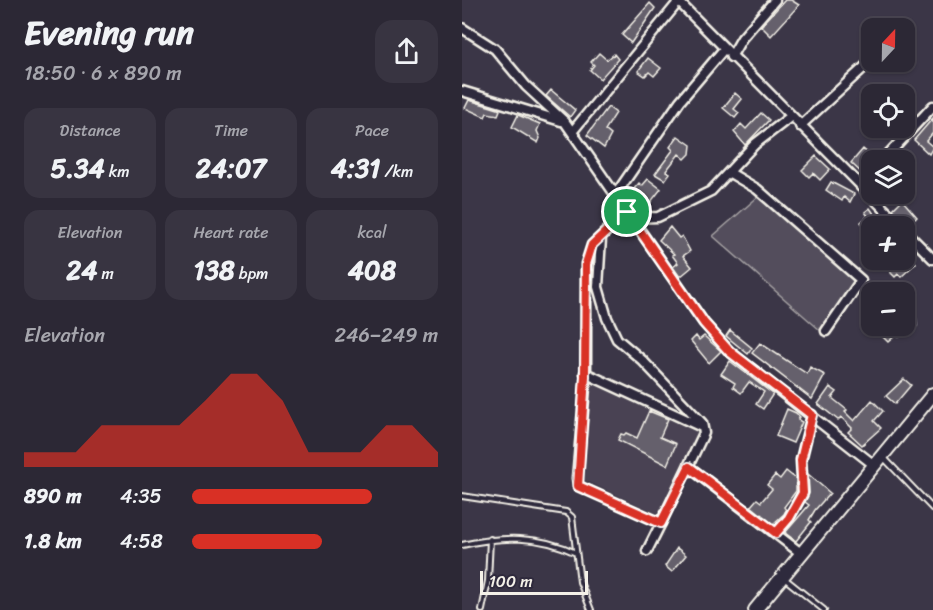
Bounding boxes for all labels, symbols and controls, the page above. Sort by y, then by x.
text: Evening run [24,4,194,62]
north arrow [861,18,915,72]
map controls [861,18,915,336]
button: share [375,20,438,83]
text: 18:50 · 6 × 890 m [24,56,182,91]
button: locate [861,84,915,138]
text: Distance [60,116,120,145]
text: Time [214,116,248,145]
text: Pace [355,116,389,145]
text: 5.34 [50,145,105,191]
text: 24:07 [196,145,266,191]
text: 4:31 [331,145,380,191]
button: layers [861,150,915,204]
text: km [105,157,130,186]
text: /km [380,157,413,186]
pin [601,186,652,237]
icon: arrive [610,195,643,228]
button: + [861,216,915,270]
text: Elevation [58,218,122,247]
text: Heart rate [193,218,269,247]
text: kcal [357,218,387,247]
text: 24 [66,247,97,293]
text: 138 [194,247,235,293]
text: 408 [348,247,396,293]
text: m [97,259,114,288]
text: bpm [235,259,268,288]
button: − [861,282,915,336]
text: Elevation [24,318,105,353]
text: 246–249 m [334,318,438,353]
text: 890 m [24,479,82,514]
text: 4:35 [120,479,162,514]
text: 1.8 km [24,524,82,559]
text: 4:58 [120,524,163,559]
text: 100 m [489,567,533,596]
scale bar [480,568,588,596]

